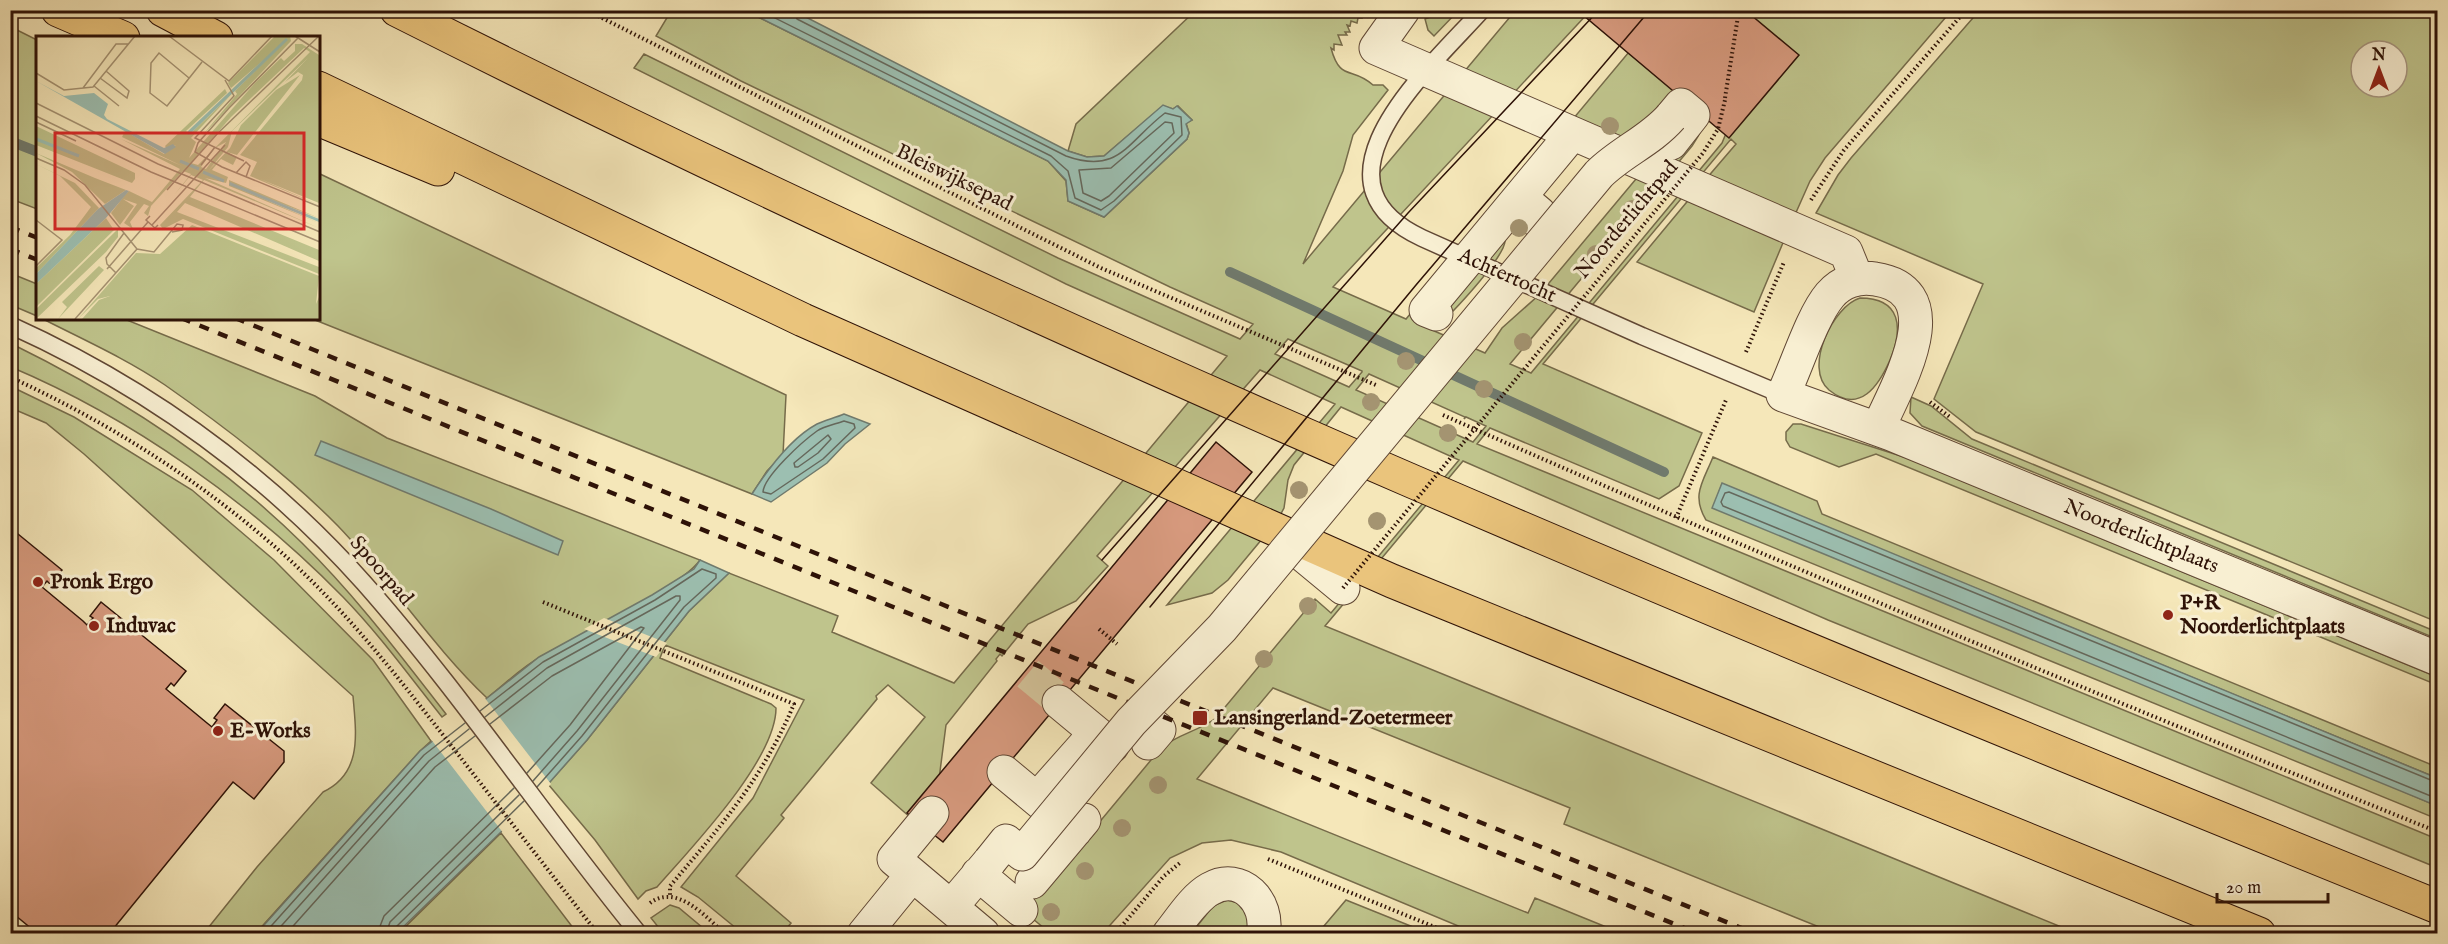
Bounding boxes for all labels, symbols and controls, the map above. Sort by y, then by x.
inset map [36,36,320,320]
north arrow [2349,39,2409,99]
text: N [2371,46,2386,66]
street label: Bleiswijksepad [891,138,1017,218]
street label: Noorderlichtpad [1570,155,1685,285]
street label: Achtertocht [1453,242,1560,310]
street label: Noorderlichtplaats [2060,494,2222,580]
street label: Spoorpad [343,530,419,612]
place label: Pronk Ergo [50,569,154,596]
marker: Pronk Ergo [31,575,45,589]
place label: P+R Noorderlichtplaats [2179,590,2345,641]
marker: P+R Noorderlichtplaats [2161,608,2175,622]
place label: Induvac [106,613,176,640]
marker: Induvac [87,619,101,633]
place label: Lansingerland-Zoetermeer [1214,705,1453,732]
marker: Lansingerland-Zoetermeer [1191,709,1209,727]
place label: E-Works [230,718,311,745]
marker: E-Works [211,724,225,738]
scale bar [2217,866,2328,904]
text: 20 m [2226,877,2261,900]

